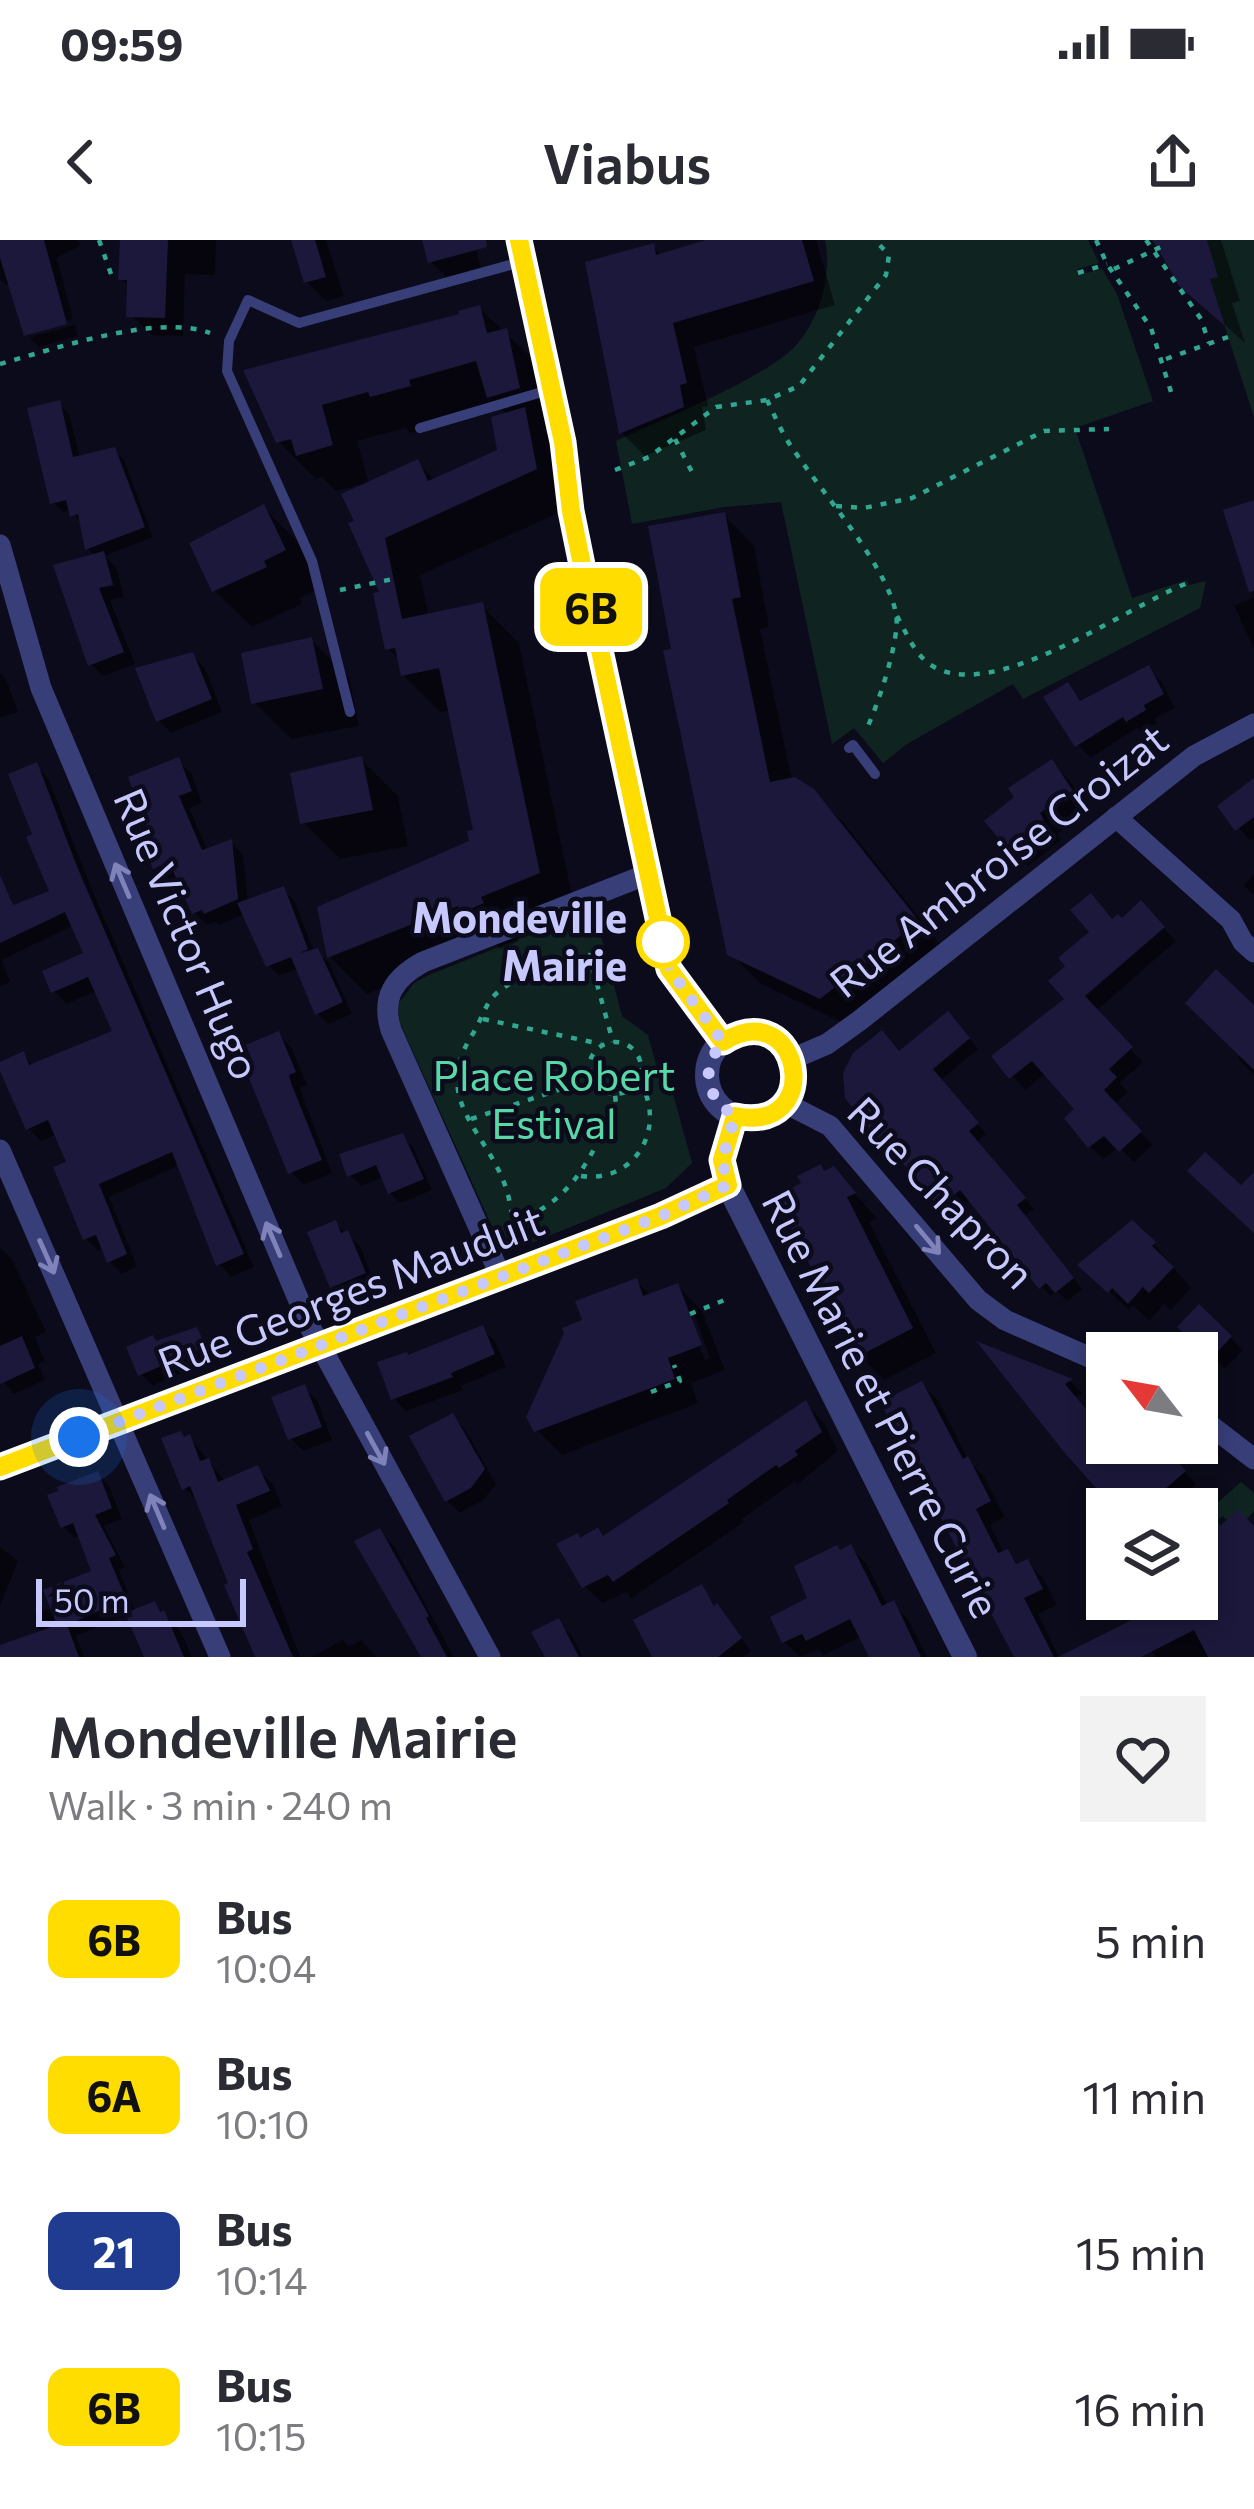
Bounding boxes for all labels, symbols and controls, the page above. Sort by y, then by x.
text: 09:59 [60,15,184,70]
icon: back [48,129,114,195]
text: Viabus [543,129,711,195]
icon: share [1140,129,1206,195]
line badge: 6B [537,568,645,646]
text: 6B [564,581,618,633]
street label: Rue Ambroise Croizat [819,711,1177,1007]
street label: Rue Victor Hugo [104,780,274,1087]
one-way arrow [110,862,131,899]
place label: Mondeville Mairie [412,890,627,990]
marker: Mondeville Mairie [638,917,688,967]
park label: Place Robert Estival [433,1048,675,1148]
street label: Rue Chapron [838,1085,1047,1298]
street label: Rue Marie et Pierre Curie [752,1181,1013,1625]
street label: Rue Georges Mauduit [150,1193,551,1388]
one-way arrow [261,1222,283,1258]
one-way arrow [913,1224,941,1255]
one-way arrow [38,1238,59,1275]
north arrow [1086,1332,1218,1464]
map controls [1086,1332,1218,1620]
your location [49,1407,109,1467]
one-way arrow [365,1430,388,1465]
button: layers [1086,1488,1218,1620]
one-way arrow [145,1494,167,1530]
scale bar [36,1573,246,1626]
text: 50 m [54,1579,130,1620]
button: heart [1080,1696,1206,1822]
text: Mondeville Mairie [48,1700,518,1770]
text: Walk · 3 min · 240 m [48,1780,393,1828]
text: Bus [216,1888,292,1943]
text: 5 min [1095,1912,1206,1967]
text: 6B [87,1913,141,1965]
text: 10:04 [216,1943,316,1991]
text: Bus [216,2044,292,2099]
text: 11 min [1082,2068,1206,2123]
text: 6A [87,2069,142,2121]
text: 10:10 [216,2099,309,2147]
text: Bus [216,2200,292,2255]
text: 15 min [1076,2224,1206,2279]
text: 21 [93,2225,135,2277]
text: 10:14 [216,2255,307,2303]
text: Bus [216,2356,292,2411]
text: 16 min [1074,2380,1206,2435]
text: 6B [87,2381,141,2433]
text: 10:15 [216,2411,306,2459]

